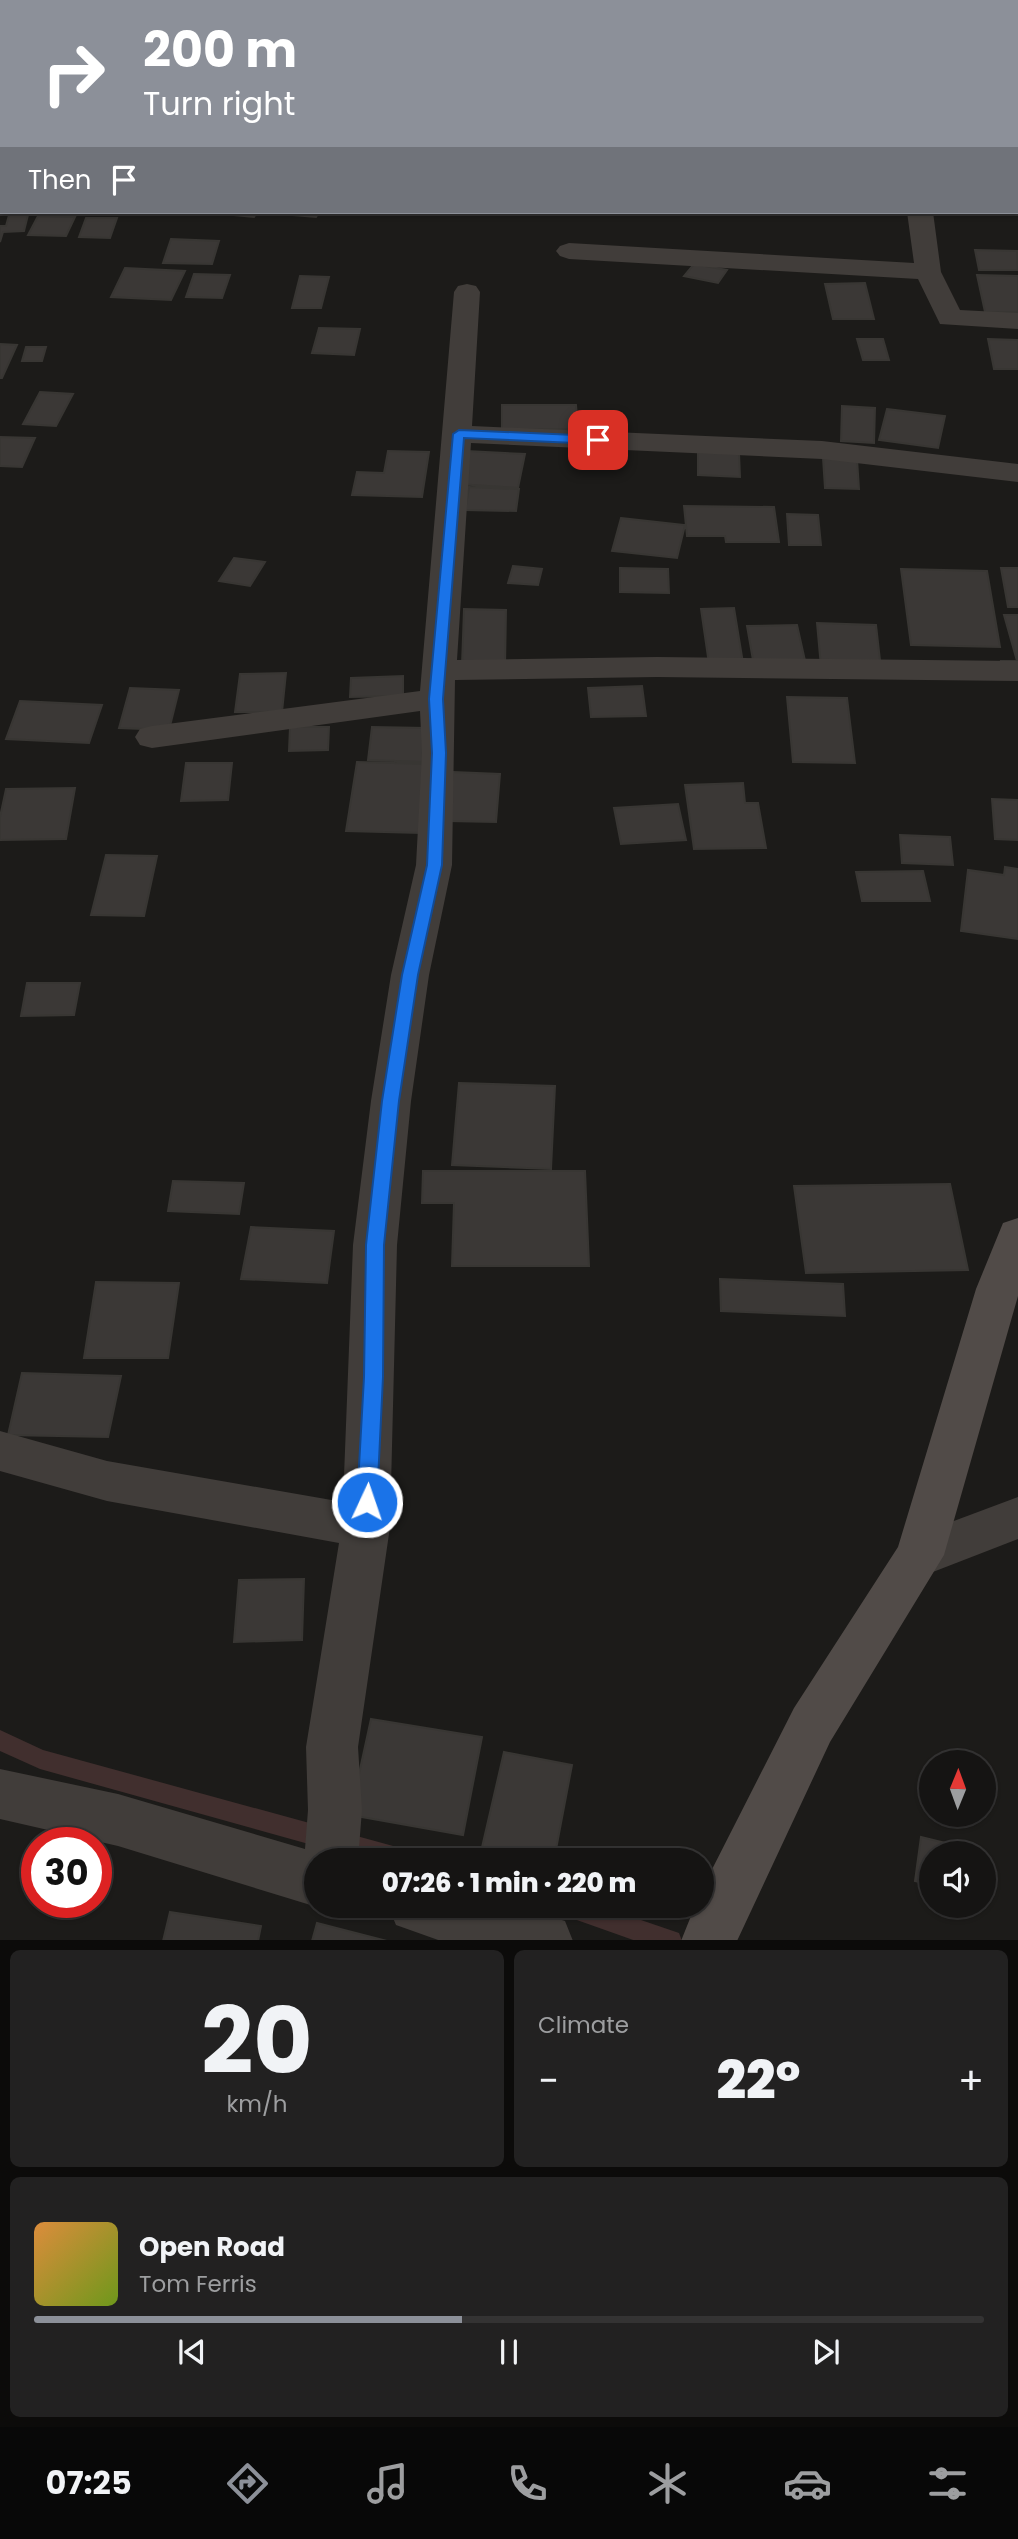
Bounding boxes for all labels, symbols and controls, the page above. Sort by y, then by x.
text: 200 m [143,16,297,84]
icon: right [28,28,119,119]
text: Turn right [143,81,295,126]
icon: arrive [105,161,143,199]
text: Then [28,162,91,198]
pin [568,410,628,470]
icon: arrive [579,421,617,459]
position arrow [330,1465,404,1539]
north arrow [919,1750,996,1827]
map controls [919,1750,996,1918]
speed limit sign: 30 [21,1827,112,1918]
button: sound [919,1841,996,1918]
text: 07:26 · 1 min · 220 m [382,1865,636,1901]
text: 20 [201,1977,313,2105]
text: Climate [538,2009,629,2041]
text: 22° [716,2044,801,2117]
text: − [538,2054,559,2107]
text: + [958,2054,984,2107]
text: km/h [226,2088,288,2120]
text: Open Road [139,2229,285,2265]
text: Tom Ferris [139,2268,257,2300]
icon: previous [173,2333,211,2371]
icon: pause [490,2333,528,2371]
icon: next [807,2333,845,2371]
icon: directions [223,2459,272,2508]
icon: music [363,2459,412,2508]
icon: phone [503,2459,552,2508]
icon: climate [643,2459,692,2508]
icon: car [783,2459,832,2508]
icon: filters [923,2459,972,2508]
text: 07:25 [46,2460,132,2505]

